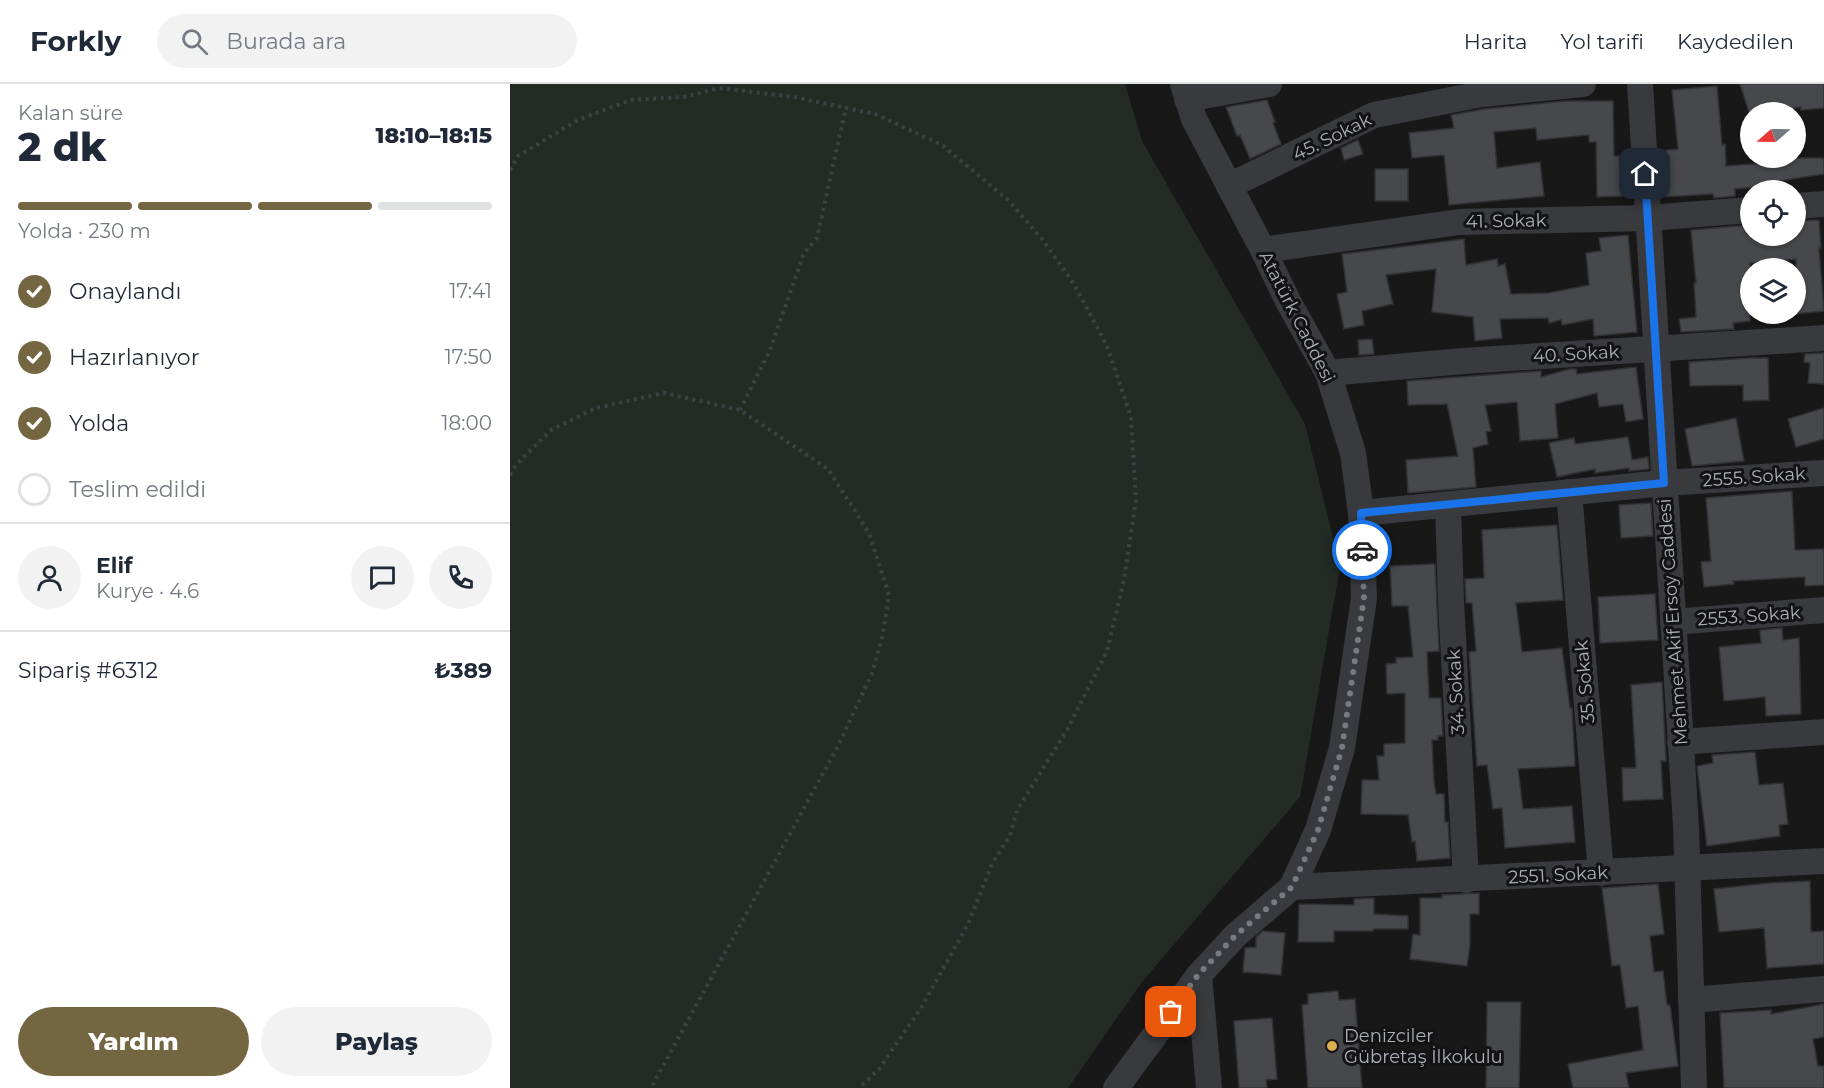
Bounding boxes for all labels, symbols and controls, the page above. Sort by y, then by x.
search box [157,14,577,68]
text: Forkly [30,24,121,58]
icon: search [178,25,211,58]
text: Burada ara [226,28,346,55]
text: Harita [1464,29,1527,54]
text: Yol tarifi [1560,29,1644,54]
text: Kaydedilen [1677,29,1794,54]
text: Kalan süre [18,101,123,125]
north arrow [1740,102,1806,168]
map controls [1740,102,1806,324]
street label: 45. Sokak [1289,108,1375,165]
text: 18:10–18:15 [376,122,492,149]
text: 2 dk [18,123,106,171]
pin [1619,148,1670,199]
icon: home [1628,157,1661,190]
button: locate [1740,180,1806,246]
street label: 41. Sokak [1465,209,1547,233]
text: Yolda · 230 m [18,219,151,243]
street label: Atatürk Caddesi [1254,248,1340,386]
button: layers [1740,258,1806,324]
icon: check [18,275,51,308]
text: Onaylandı [69,278,181,305]
text: 17:41 [449,279,492,303]
icon: check [18,341,51,374]
street label: 40. Sokak [1532,341,1620,367]
text: Hazırlanıyor [69,344,199,371]
text: 17:50 [445,345,492,369]
icon: check [18,407,51,440]
text: Yolda [69,410,129,437]
text: 18:00 [441,411,492,435]
street label: 2555. Sokak [1702,462,1807,492]
text: Teslim edildi [69,476,206,503]
street label: Mehmet Akif Ersoy Caddesi [1653,498,1693,746]
courier [1332,520,1392,580]
icon: car [1346,534,1379,567]
button: person [18,546,81,609]
button: chat [351,546,414,609]
button: phone [429,546,492,609]
text: Elif [96,552,133,579]
text: Kurye · 4.6 [96,579,199,603]
street label: 2553. Sokak [1697,601,1802,631]
street label: 35. Sokak [1570,639,1600,724]
street label: 34. Sokak [1443,649,1469,735]
text: Sipariş #6312 [18,657,158,684]
text: ₺389 [434,657,492,684]
street label: 2551. Sokak [1508,861,1609,889]
pin [1145,986,1196,1037]
icon: bag [1154,995,1187,1028]
button: Yardım [18,1007,249,1076]
button: Paylaş [261,1007,492,1076]
place label: Denizciler Gübretaş İlkokulu [1344,1025,1503,1068]
marker: Denizciler Gübretaş İlkokulu [1325,1039,1339,1053]

